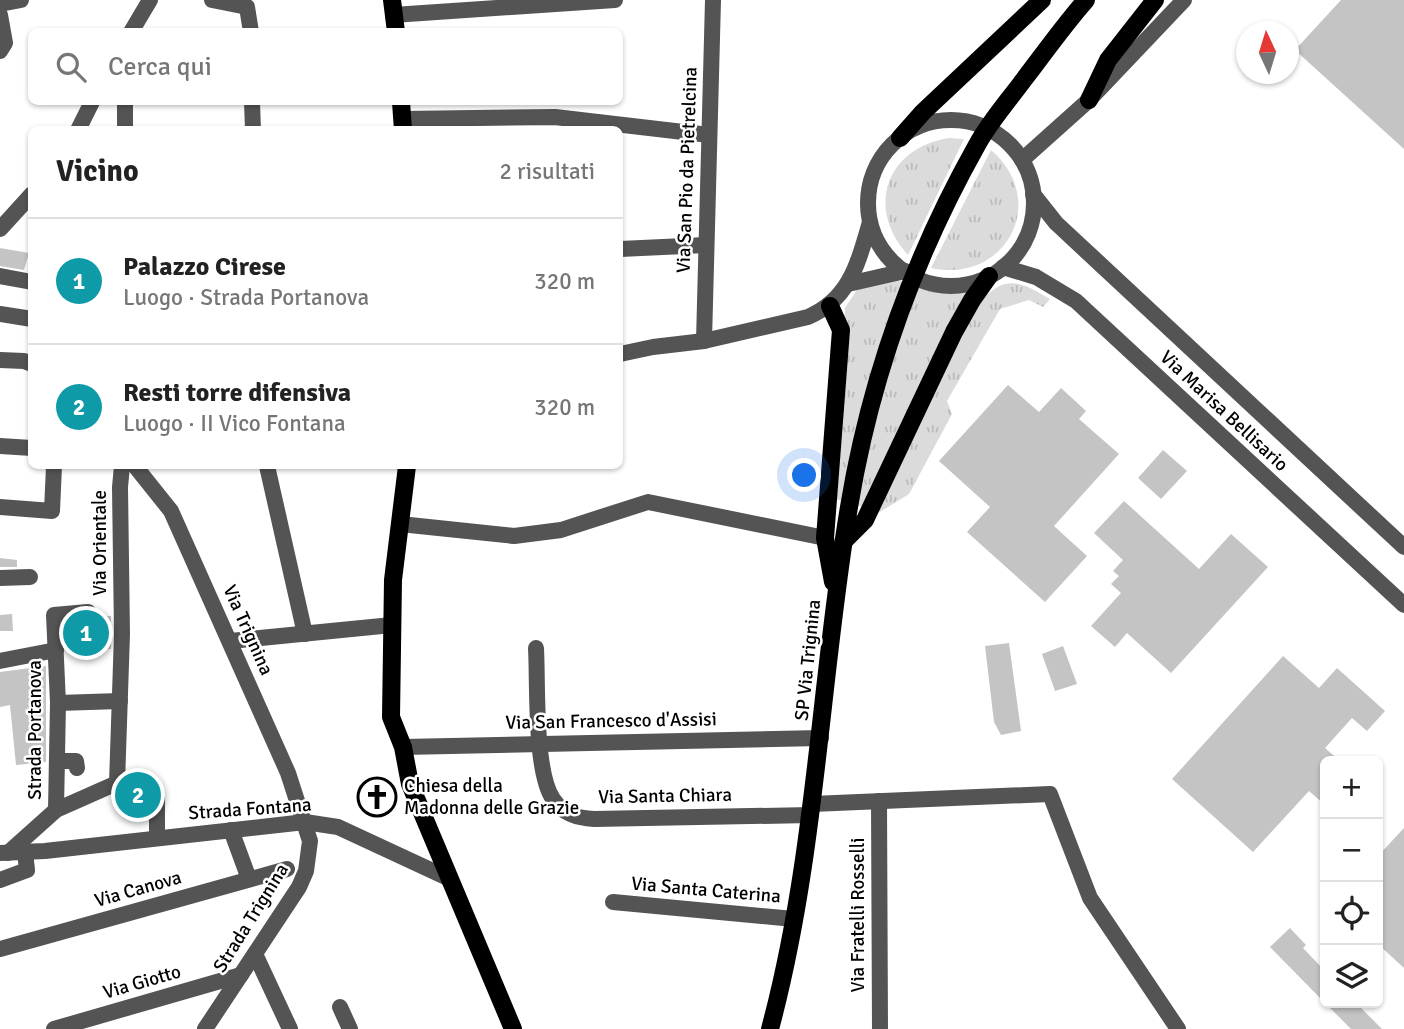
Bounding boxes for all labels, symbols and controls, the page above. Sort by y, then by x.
north arrow [1236,21,1299,84]
search box [28,28,623,105]
icon: search [52,48,90,86]
text: Cerca qui [108,51,212,83]
street label: Via San Pio da Pietrelcina [671,66,703,274]
text: Vicino [56,153,139,190]
text: 2 risultati [499,157,595,186]
text: Palazzo Cirese [123,251,286,283]
text: 1 [73,267,85,296]
text: 320 m [534,267,595,296]
text: Luogo · Strada Portanova [123,283,369,312]
street label: Via Marisa Bellisario [1155,345,1293,477]
text: Resti torre difensiva [123,377,351,409]
text: 2 [73,393,85,422]
text: 320 m [534,393,595,422]
text: Luogo · II Vico Fontana [123,409,346,438]
your location [787,458,821,492]
street label: Via Orientale [88,490,112,596]
street label: Via Trignina [217,581,279,679]
street label: SP Via Trignina [790,598,826,722]
pin: 1 [63,607,109,659]
street label: Strada Portanova [23,660,47,800]
street label: Via San Francesco d'Assisi [505,707,717,735]
map controls [1320,756,1383,1008]
button: + [1320,756,1383,819]
pin: 2 [115,769,161,821]
place label: Chiesa della Madonna delle Grazie [404,774,579,820]
church icon: Chiesa della Madonna delle Grazie [356,776,398,818]
street label: Via Santa Chiara [598,783,732,809]
street label: Strada Fontana [188,793,312,825]
button: − [1320,819,1383,882]
street label: Via Fratelli Rosselli [846,838,870,993]
street label: Strada Trignina [208,859,294,977]
street label: Via Canova [92,865,184,913]
street label: Via Santa Caterina [630,872,782,908]
button: locate [1320,882,1383,945]
button: layers [1320,945,1383,1008]
street label: Via Giotto [100,959,184,1005]

